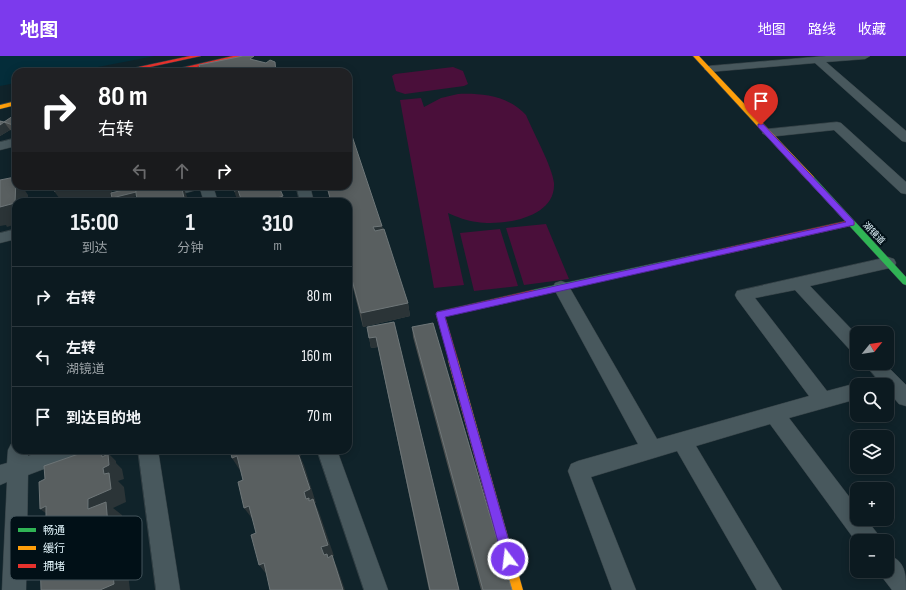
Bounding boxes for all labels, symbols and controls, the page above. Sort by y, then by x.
text: 地图 [20,19,58,42]
text: 地图 [758,21,786,38]
text: 路线 [808,21,836,38]
text: 收藏 [858,21,886,38]
text: 80 m [98,80,147,113]
icon: right [32,84,84,136]
pin [744,84,778,125]
icon: arrive [750,90,772,112]
text: 右转 [98,119,134,140]
icon: left [129,160,151,182]
icon: ahead [171,160,193,182]
icon: right [213,160,235,182]
text: 15:00 [71,208,119,237]
text: 1 [186,208,195,237]
text: 310 [262,209,293,238]
street label: 湖镜道 [860,220,887,247]
text: m [273,238,282,254]
text: 到达 [82,240,108,256]
text: 分钟 [177,240,203,256]
icon: right [32,286,54,308]
text: 80 m [307,287,332,306]
text: 右转 [66,289,96,308]
north arrow [850,326,894,370]
map controls [850,326,894,578]
text: 左转 [66,339,96,358]
icon: left [32,346,54,368]
text: 160 m [301,347,332,366]
text: 湖镜道 [66,361,105,377]
button: search [850,378,894,422]
icon: arrive [32,406,54,428]
text: 70 m [307,407,332,426]
text: 到达目的地 [66,409,141,428]
button: layers [850,430,894,474]
button: + [850,482,894,526]
legend [10,516,142,580]
text: 畅通 [43,524,65,537]
button: − [850,534,894,578]
position arrow [487,538,529,580]
text: 缓行 [43,542,65,555]
text: 拥堵 [43,560,65,573]

